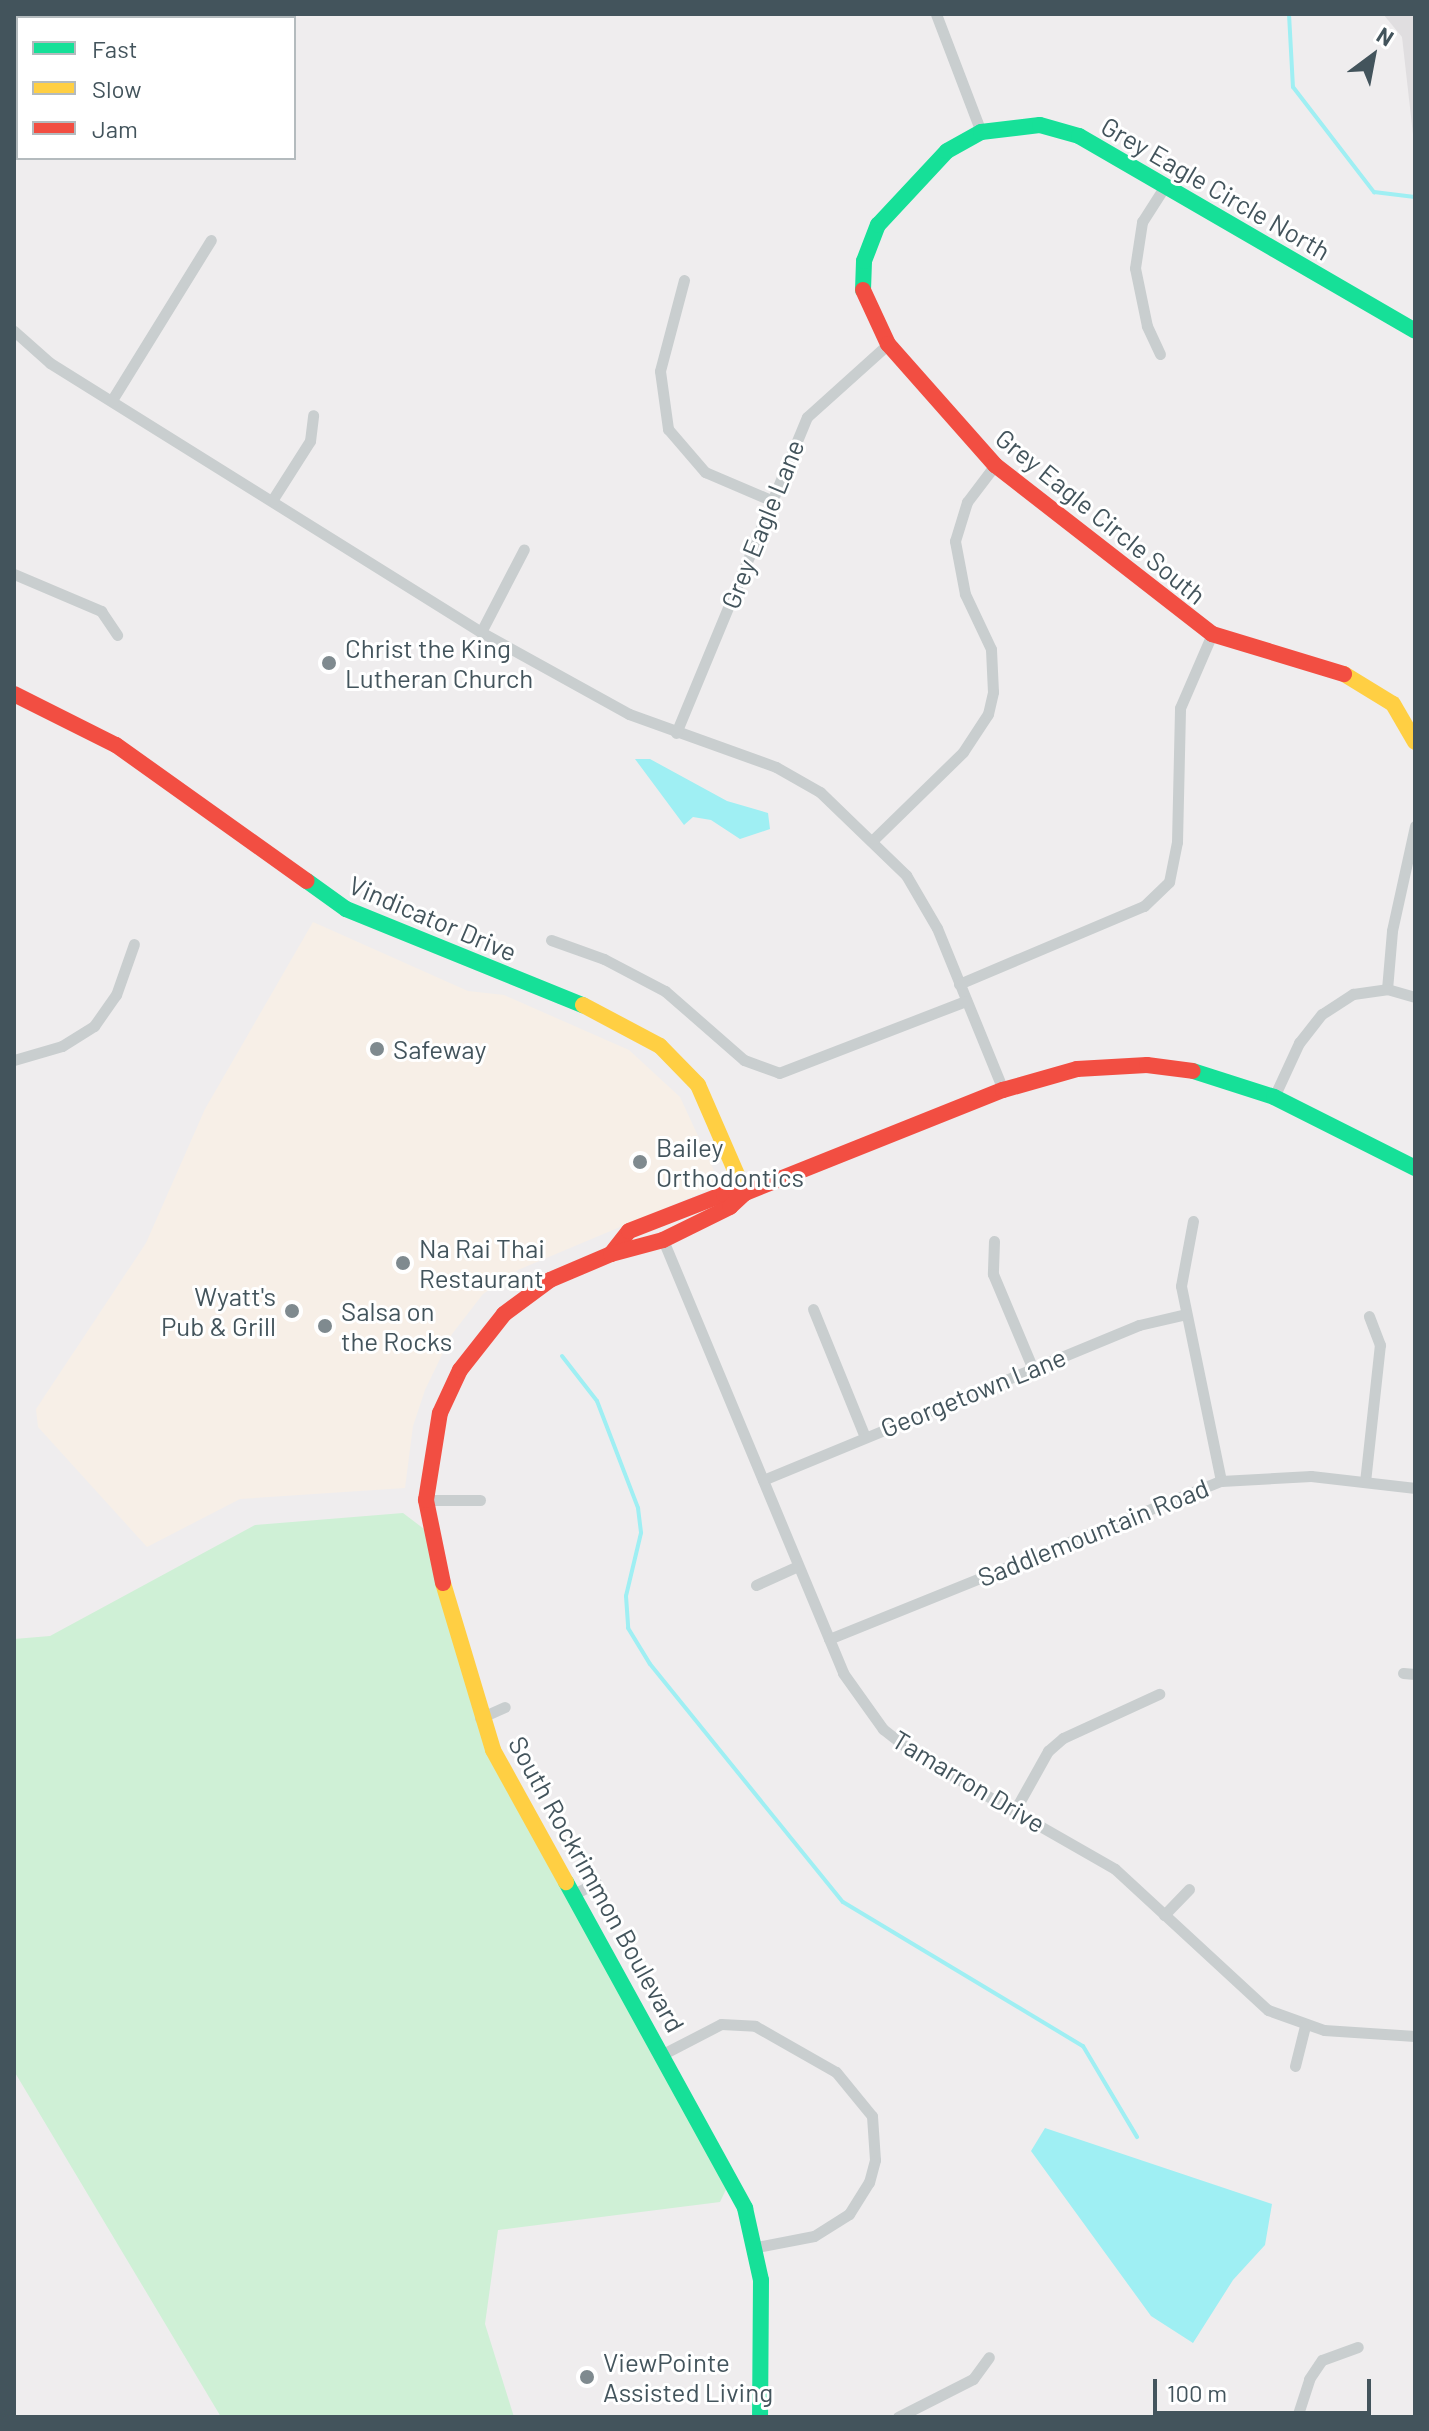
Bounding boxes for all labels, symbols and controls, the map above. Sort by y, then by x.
legend [16,16,296,160]
north arrow [1333,16,1413,96]
text: N [1373,21,1399,51]
text: Fast [92,34,137,63]
text: Slow [92,74,141,103]
street label: Grey Eagle Circle North [1096,110,1336,266]
text: Jam [92,114,138,143]
street label: Grey Eagle Circle South [990,422,1212,610]
street label: Grey Eagle Lane [714,435,810,613]
place label: Christ the King Lutheran Church [345,632,533,694]
marker: Christ the King Lutheran Church [320,654,338,672]
street label: Vindicator Drive [344,869,522,967]
place label: Safeway [393,1033,486,1065]
marker: Safeway [368,1040,386,1058]
place label: Bailey Orthodontics [656,1131,804,1192]
marker: Bailey Orthodontics [631,1153,649,1171]
place label: Na Rai Thai Restaurant [419,1232,545,1294]
marker: Na Rai Thai Restaurant [394,1254,412,1272]
place label: Wyatt's Pub & Grill [161,1280,276,1342]
place label: Salsa on the Rocks [341,1295,452,1356]
marker: Wyatt's Pub & Grill [283,1302,301,1320]
marker: Salsa on the Rocks [316,1317,334,1335]
street label: Georgetown Lane [876,1341,1070,1443]
street label: Saddlemountain Road [973,1471,1213,1593]
street label: Tamarron Drive [887,1723,1051,1839]
street label: South Rockrimmon Boulevard [502,1731,692,2037]
place label: ViewPointe Assisted Living [603,2346,773,2408]
scale bar [1157,2363,1375,2413]
marker: ViewPointe Assisted Living [578,2368,596,2386]
text: 100 m [1167,2378,1227,2407]

